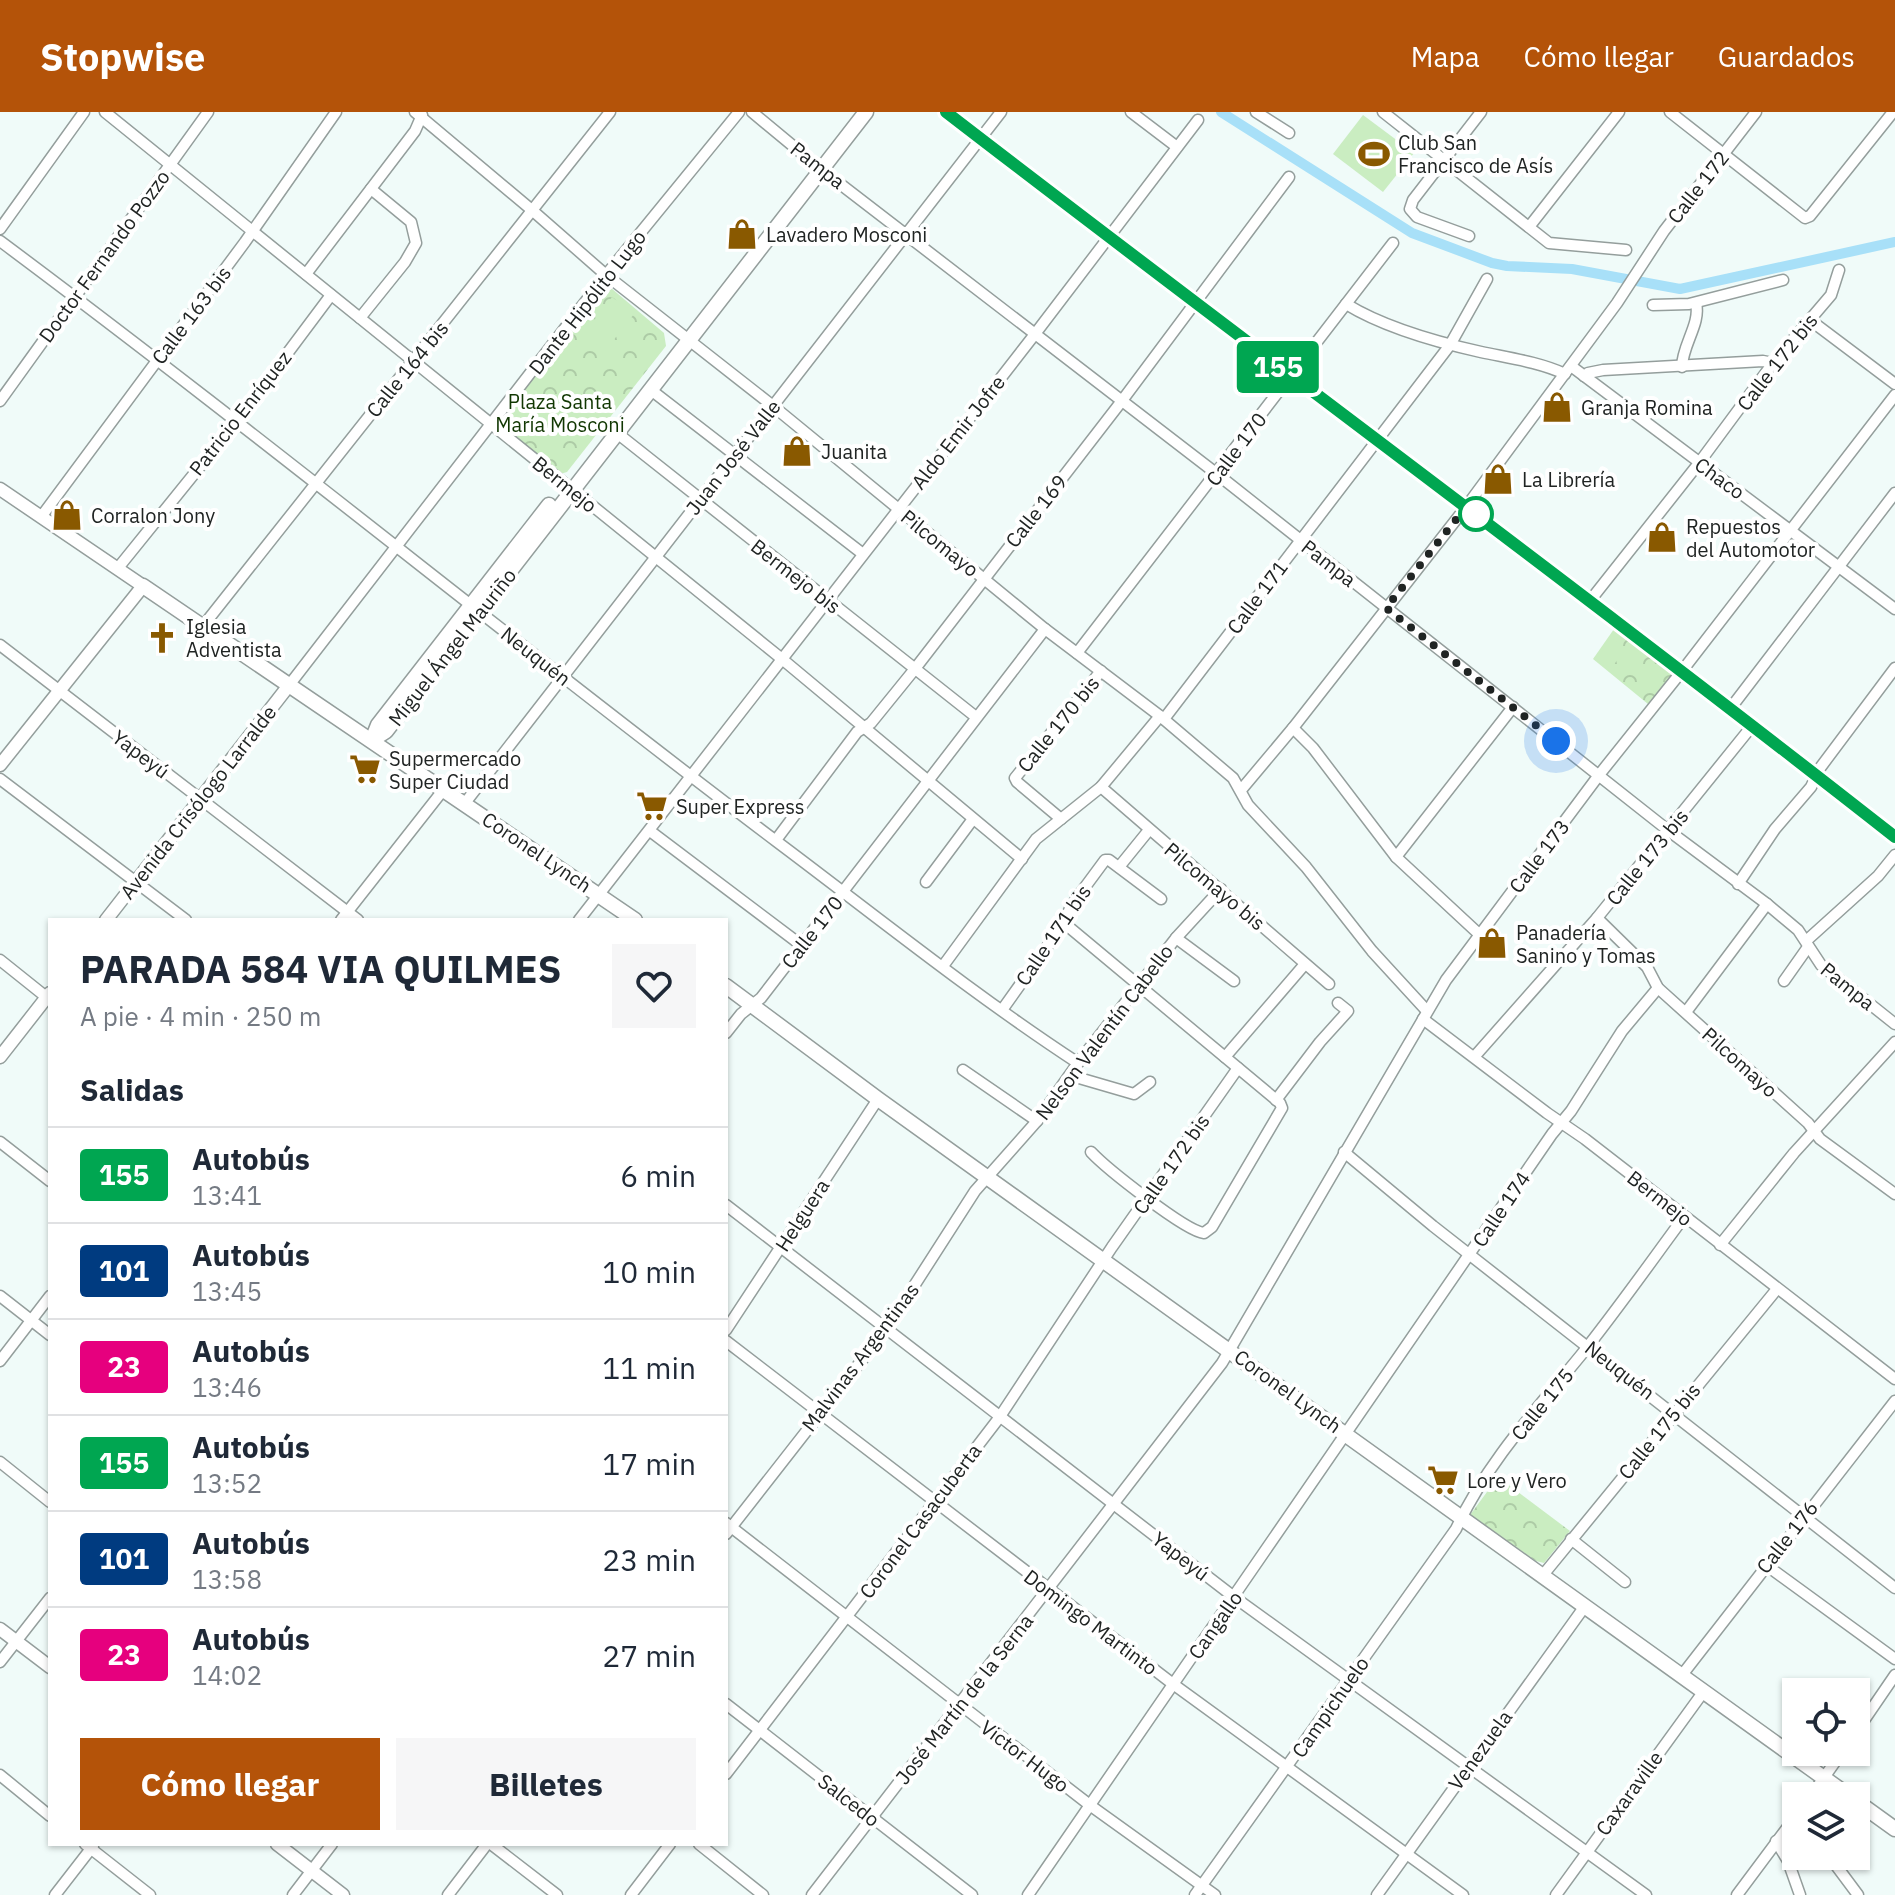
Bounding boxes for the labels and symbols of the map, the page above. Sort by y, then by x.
place label: Club San Francisco de Asís [1398,129,1553,179]
street label: Pampa [785,135,851,195]
sports icon: Club San Francisco de Asís [1357,137,1391,171]
street label: Calle 172 [1661,145,1735,229]
street label: Doctor Fernando Pozzo [32,164,176,348]
shop icon: Lavadero Mosconi [725,217,759,251]
place label: Lavadero Mosconi [766,221,927,248]
street label: Dante Hipólito Lugo [522,224,652,380]
street label: Calle 163 bis [145,260,237,370]
street label: Calle 172 bis [1730,308,1824,416]
street label: Calle 164 bis [360,315,454,423]
line badge: 155 [1232,341,1324,393]
street label: Patricio Enríquez [183,345,297,481]
street label: Aldo Emir Jofre [905,369,1011,495]
park label: Plaza Santa María Mosconi [495,388,625,438]
shop icon: Granja Romina [1540,390,1574,424]
street label: Juan José Valle [680,394,786,520]
place label: Granja Romina [1581,394,1713,421]
street label: Calle 170 [1199,407,1273,491]
shop icon: Juanita [780,434,814,468]
place label: Juanita [821,438,888,465]
street label: Bermejo [527,450,603,518]
street label: Chaco [1690,451,1750,505]
shop icon: La Librería [1481,462,1515,496]
place label: La Librería [1522,466,1616,493]
street label: Calle 169 [999,469,1073,553]
unlabelled marker [1459,497,1493,531]
shop icon: Corralon Jony [50,498,84,532]
place label: Corralon Jony [91,502,215,529]
street label: Pilcomayo [895,503,985,583]
place label: Repuestos del Automotor [1686,513,1815,563]
shop icon: Repuestos del Automotor [1645,520,1679,554]
street label: Bermejo bis [745,532,847,620]
street label: Pampa [1296,533,1362,593]
street label: Calle 171 [1220,555,1294,639]
street label: Miguel Ángel Mauriño [382,563,522,731]
place label: Iglesia Adventista [186,613,282,663]
street label: Neuquén [495,620,577,692]
church icon: Iglesia Adventista [145,621,179,655]
street label: Calle 170 bis [1011,670,1105,778]
street label: Avenida Crisólogo Larralde [114,699,282,905]
your location [1536,721,1576,761]
street label: Yapeyú [107,724,175,784]
place label: Supermercado Super Ciudad [389,745,521,795]
supermarket icon: Supermercado Super Ciudad [348,752,382,786]
supermarket icon: Super Express [635,789,669,823]
place label: Super Express [676,793,805,820]
street label: Calle 173 bis [1600,803,1694,911]
street label: Coronel Lynch [477,805,597,899]
street label: Calle 173 [1502,814,1576,898]
street label: Pilcomayo bis [1159,836,1271,936]
street label: Calle 171 bis [1009,879,1097,991]
street label: Calle 170 [775,890,849,974]
place label: Panadería Sanino y Tomas [1516,919,1656,969]
shop icon: Panadería Sanino y Tomas [1475,926,1509,960]
street label: Nelson Valentín Cabello [1029,939,1179,1125]
street label: Pampa [1815,956,1881,1016]
street label: Pilcomayo [1696,1021,1784,1103]
street label: Calle 172 bis [1126,1108,1216,1220]
street label: Bermejo [1622,1164,1698,1232]
street label: Calle 174 [1466,1166,1536,1252]
street label: Helguera [769,1173,836,1256]
street label: Malvinas Argentinas [795,1277,925,1437]
street label: Neuquén [1579,1334,1661,1406]
street label: Coronel Lynch [1229,1343,1347,1439]
street label: Calle 175 [1505,1362,1579,1446]
street label: Calle 175 bis [1612,1377,1706,1485]
street label: Coronel Casacuberta [853,1438,987,1604]
supermarket icon: Lore y Vero [1426,1463,1460,1497]
place label: Lore y Vero [1467,1467,1567,1494]
street label: Calle 176 [1750,1495,1824,1579]
street label: Yapeyú [1147,1525,1215,1587]
street label: Domingo Martinto [1019,1563,1163,1681]
street label: Cangallo [1182,1585,1248,1665]
street label: José Martín de la Serna [889,1608,1039,1790]
street label: Campichuelo [1285,1651,1375,1763]
street label: Venezuela [1442,1704,1518,1795]
street label: Victor Hugo [975,1714,1075,1798]
street label: Caxaraville [1589,1745,1669,1841]
street label: Salcedo [813,1767,885,1833]

